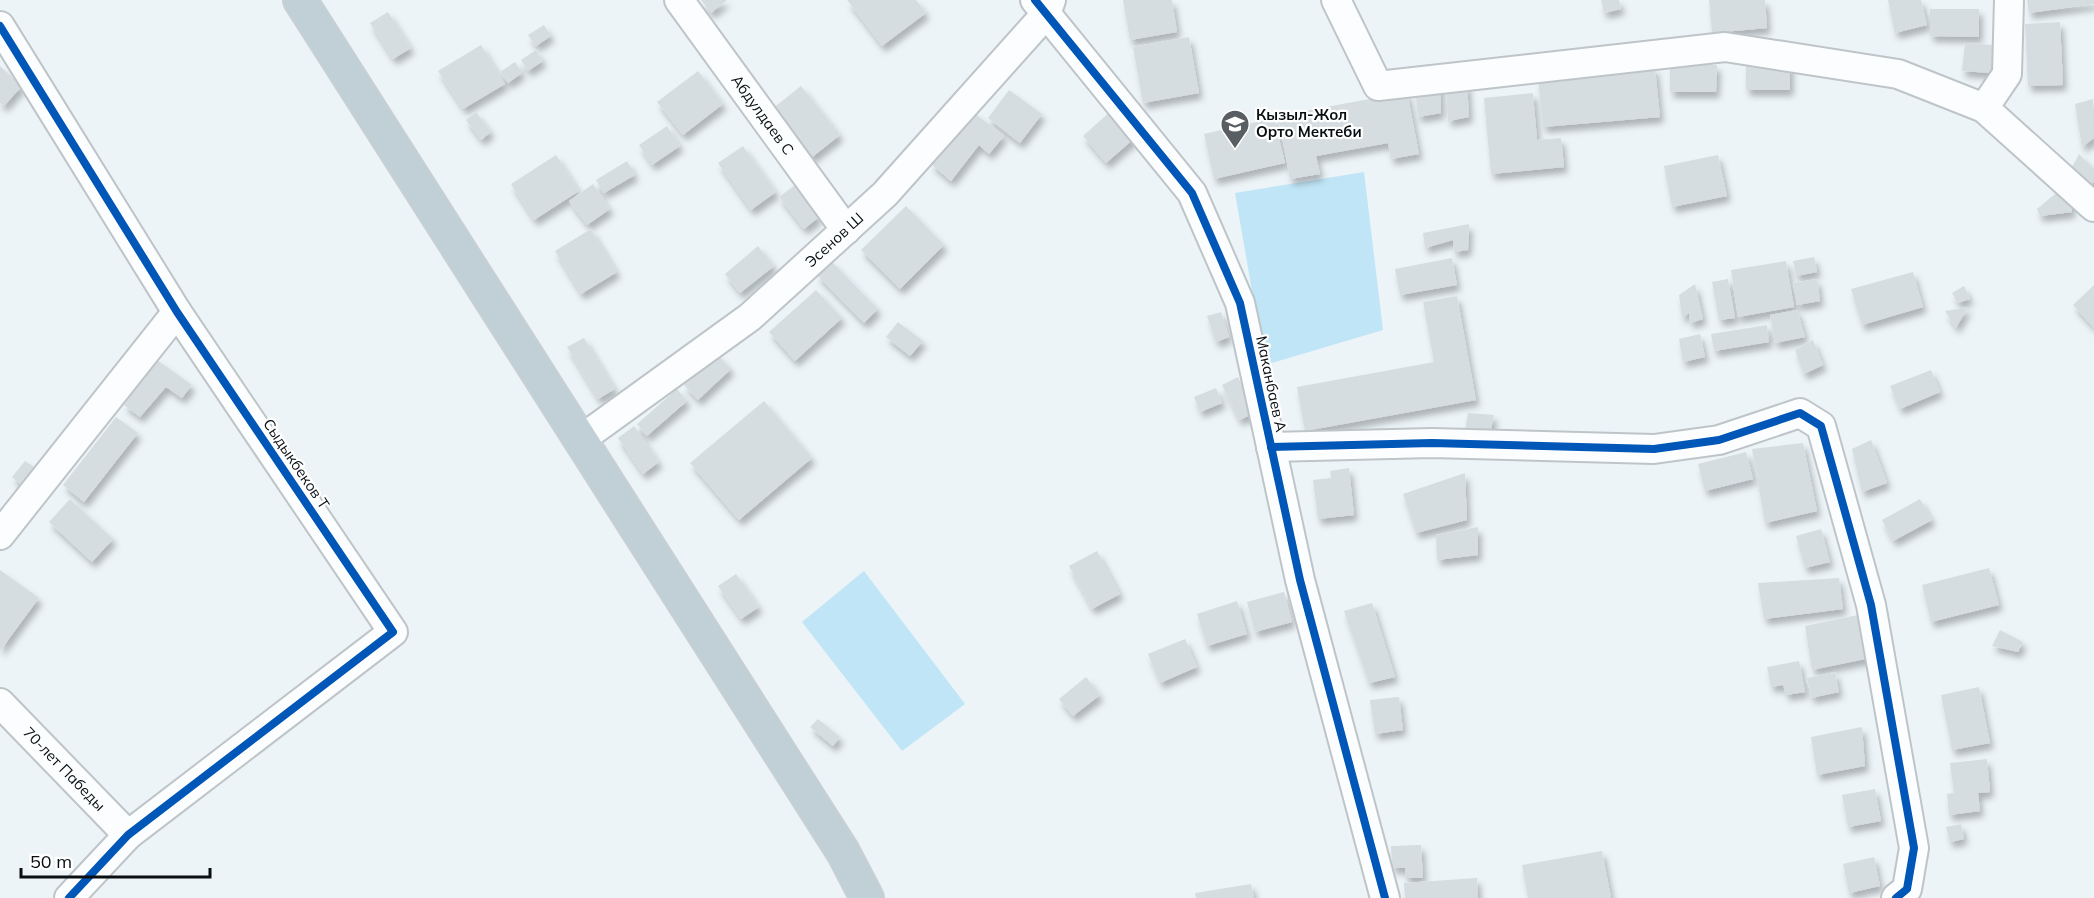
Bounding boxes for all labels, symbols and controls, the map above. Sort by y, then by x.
street label: Абдулдаев С [727,71,798,158]
place label: Кызыл-Жол Орто Мектеби [1256,105,1362,141]
school or university icon: Кызыл-Жол Орто Мектеби [1219,108,1251,150]
street label: Эсенов Ш [801,208,867,271]
street label: Маканбаев А [1252,334,1291,434]
street label: Сыдыкбеков Т [259,415,334,513]
street label: 70-лет Пабеды [19,723,109,815]
scale bar [21,841,210,879]
text: 50 m [30,850,72,873]

